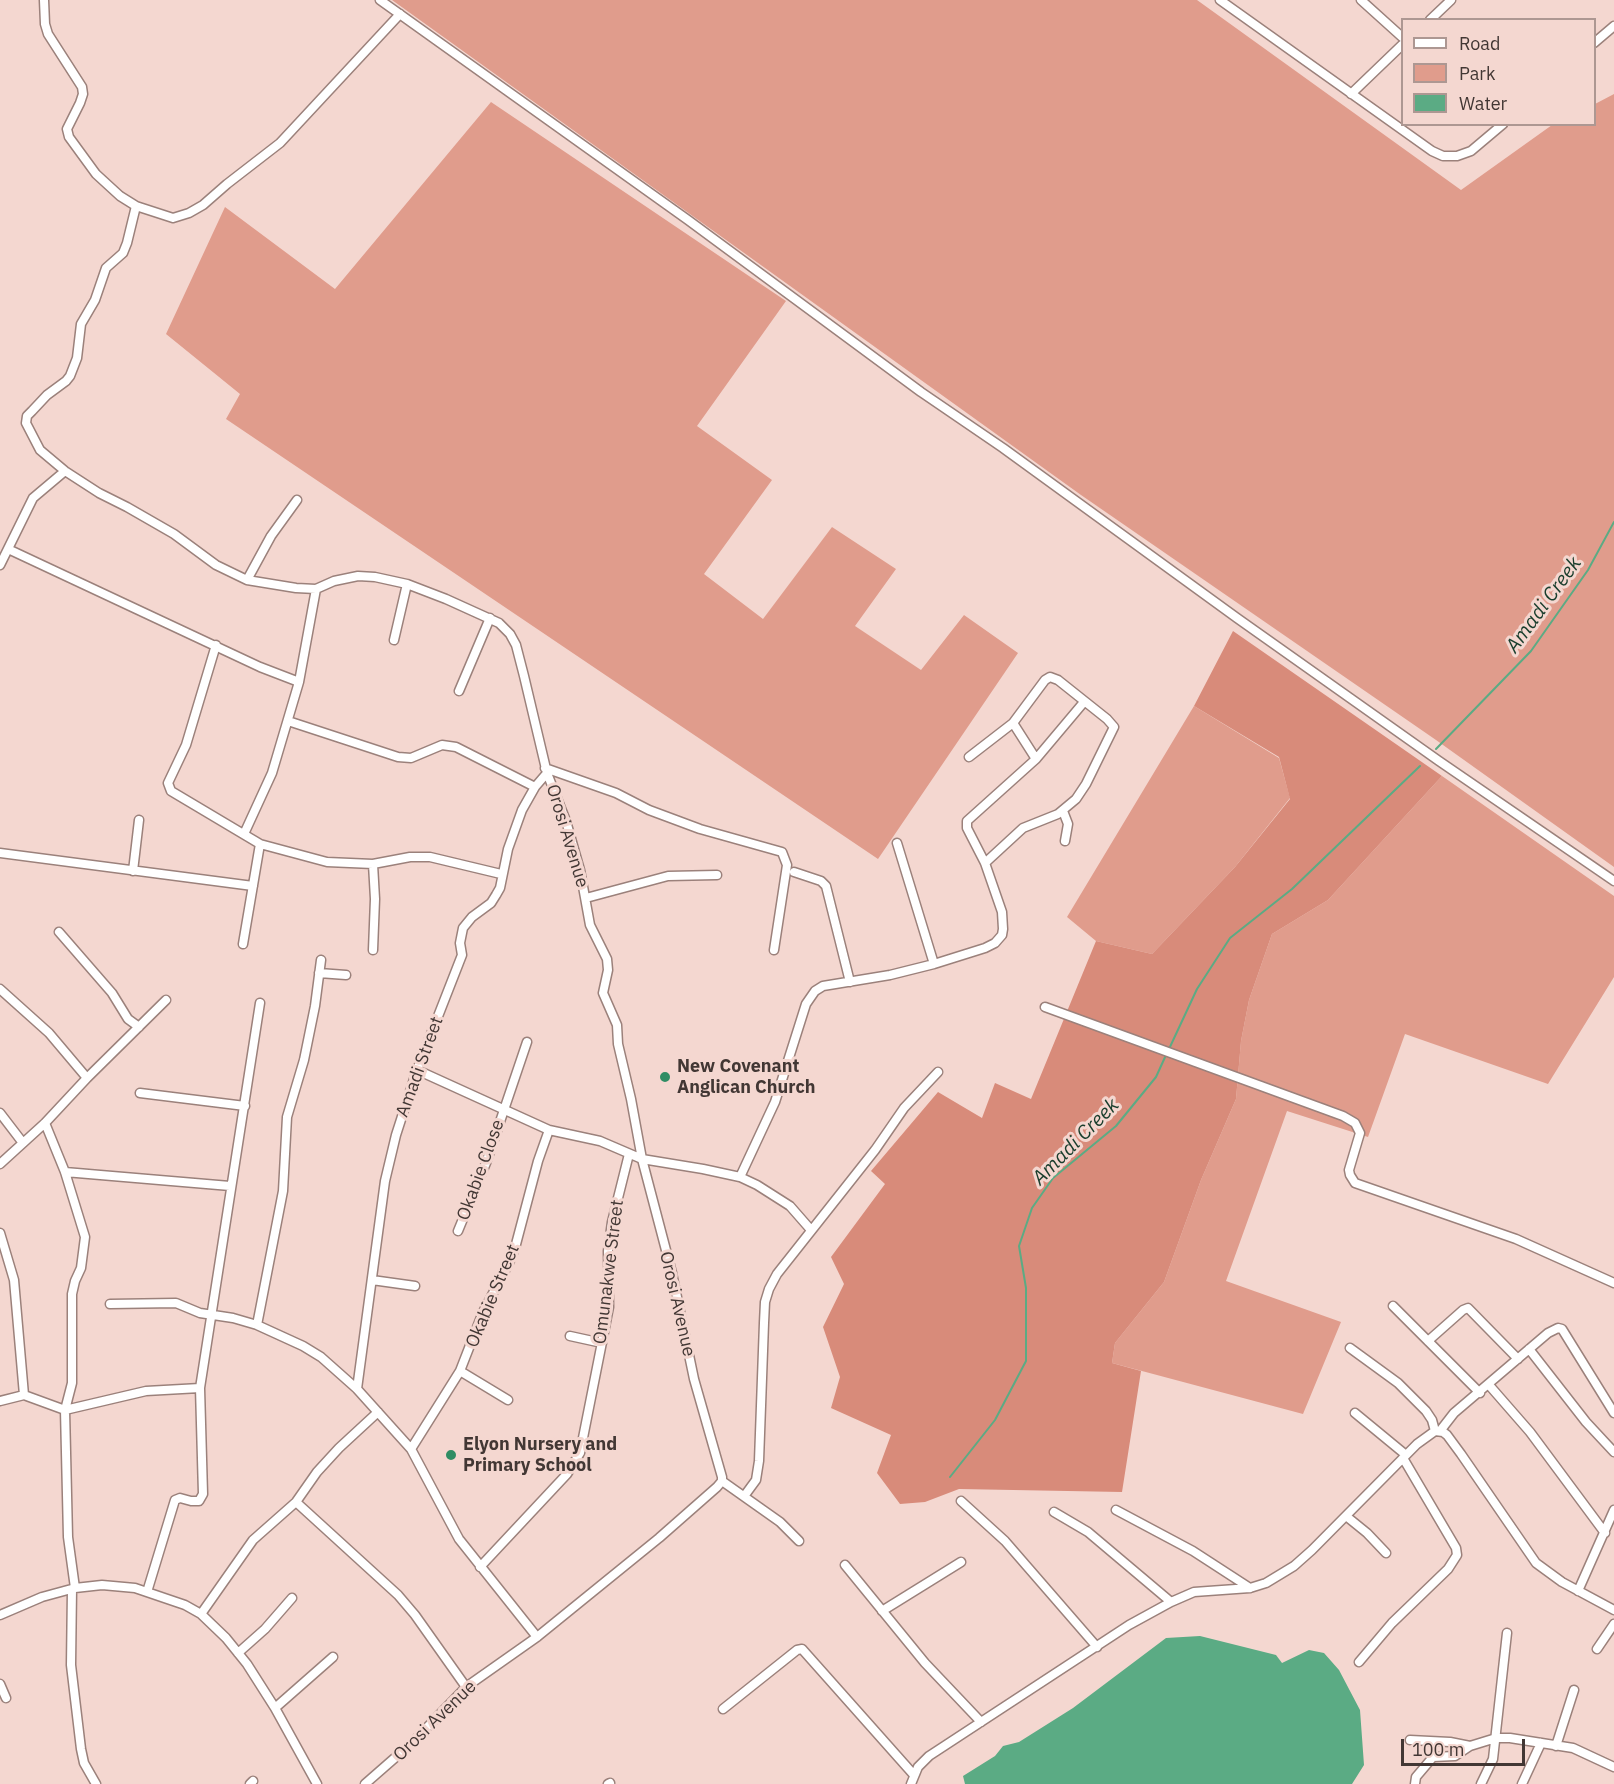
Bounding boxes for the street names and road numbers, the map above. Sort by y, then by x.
street label: Orosi Avenue [541,782,593,890]
street label: Amadi Street [392,1014,448,1120]
street label: Okabie Close [453,1117,509,1223]
street label: Omunakwe Street [589,1199,629,1345]
street label: Okabie Street [462,1241,524,1351]
street label: Orosi Avenue [654,1249,700,1359]
street label: Orosi Avenue [389,1676,481,1766]

